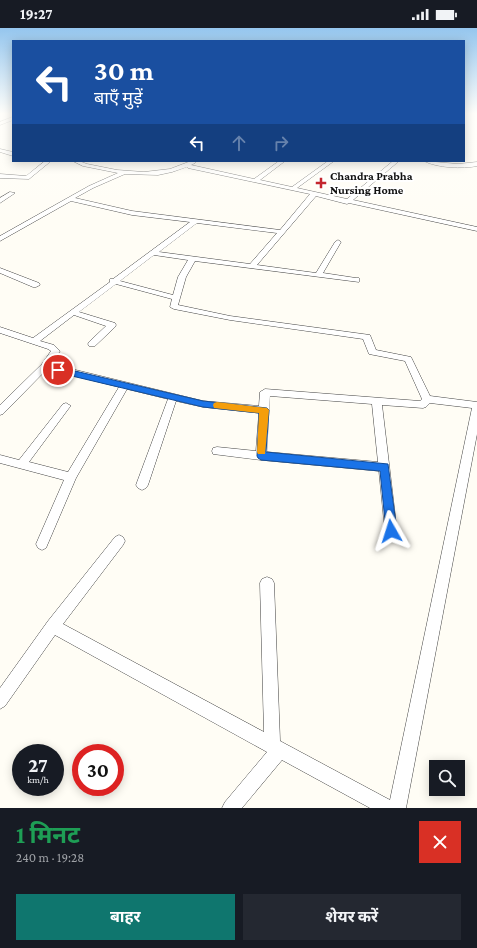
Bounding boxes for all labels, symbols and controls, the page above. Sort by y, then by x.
text: 19:27 [20,6,53,22]
text: 30 m [94,55,154,86]
icon: left [28,56,80,108]
text: बाएँ मुड़ें [94,88,143,108]
icon: left [186,132,208,154]
icon: ahead [228,132,250,154]
icon: right [270,132,292,154]
place label: Chandra Prabha Nursing Home [330,169,413,197]
marker: Chandra Prabha Nursing Home [315,177,327,189]
pin [41,353,75,387]
icon: arrive [47,359,69,381]
position arrow [370,510,412,552]
speed limit sign: 30 [72,744,124,796]
text: 27 [28,754,48,776]
map controls [429,760,465,796]
button: search [429,760,465,796]
text: km/h [27,774,49,785]
text: 1 मिनट [16,821,80,848]
button: close [419,821,461,863]
text: 240 m · 19:28 [16,850,84,865]
button: बाहर [16,894,235,940]
button: शेयर करें [243,894,461,940]

